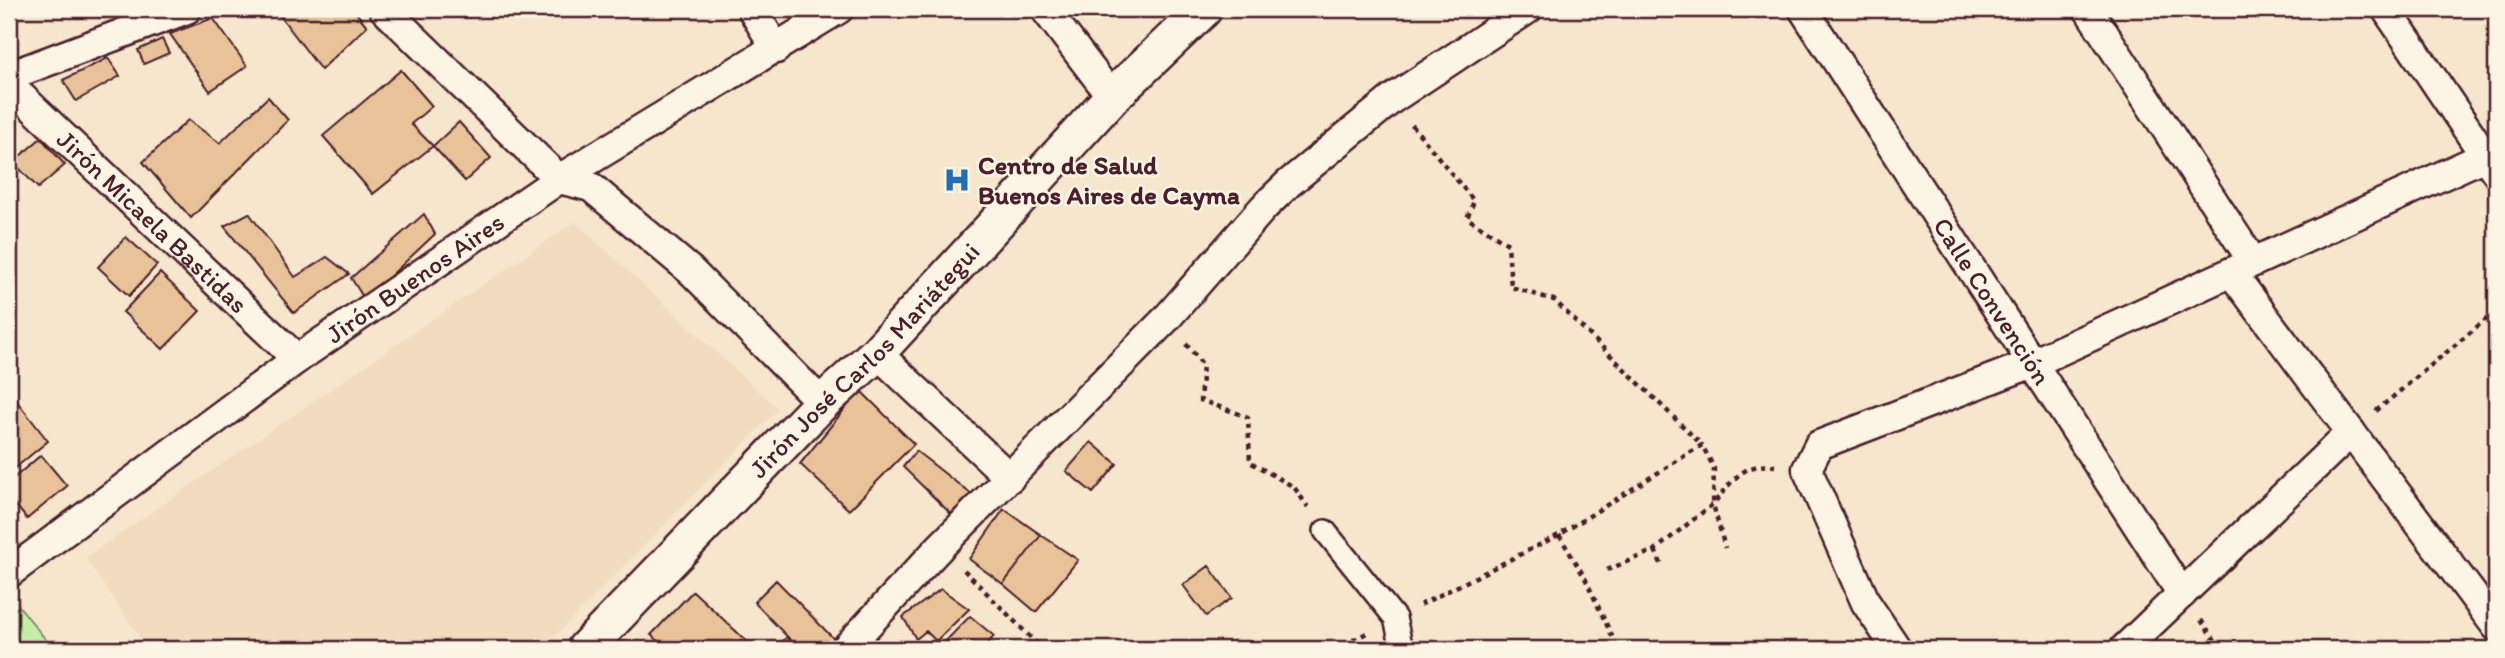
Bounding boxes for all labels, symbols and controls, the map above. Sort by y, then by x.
street label: Jirón Micaela Bastidas [50,123,255,320]
place label: Centro de Salud Buenos Aires de Cayma [978,149,1240,211]
hospital icon: Centro de Salud Buenos Aires de Cayma [942,165,972,195]
street label: Jirón Buenos Aires [320,206,510,350]
street label: Calle Convención [1926,211,2058,391]
street label: Jirón José Carlos Mariátegui [743,236,986,485]

